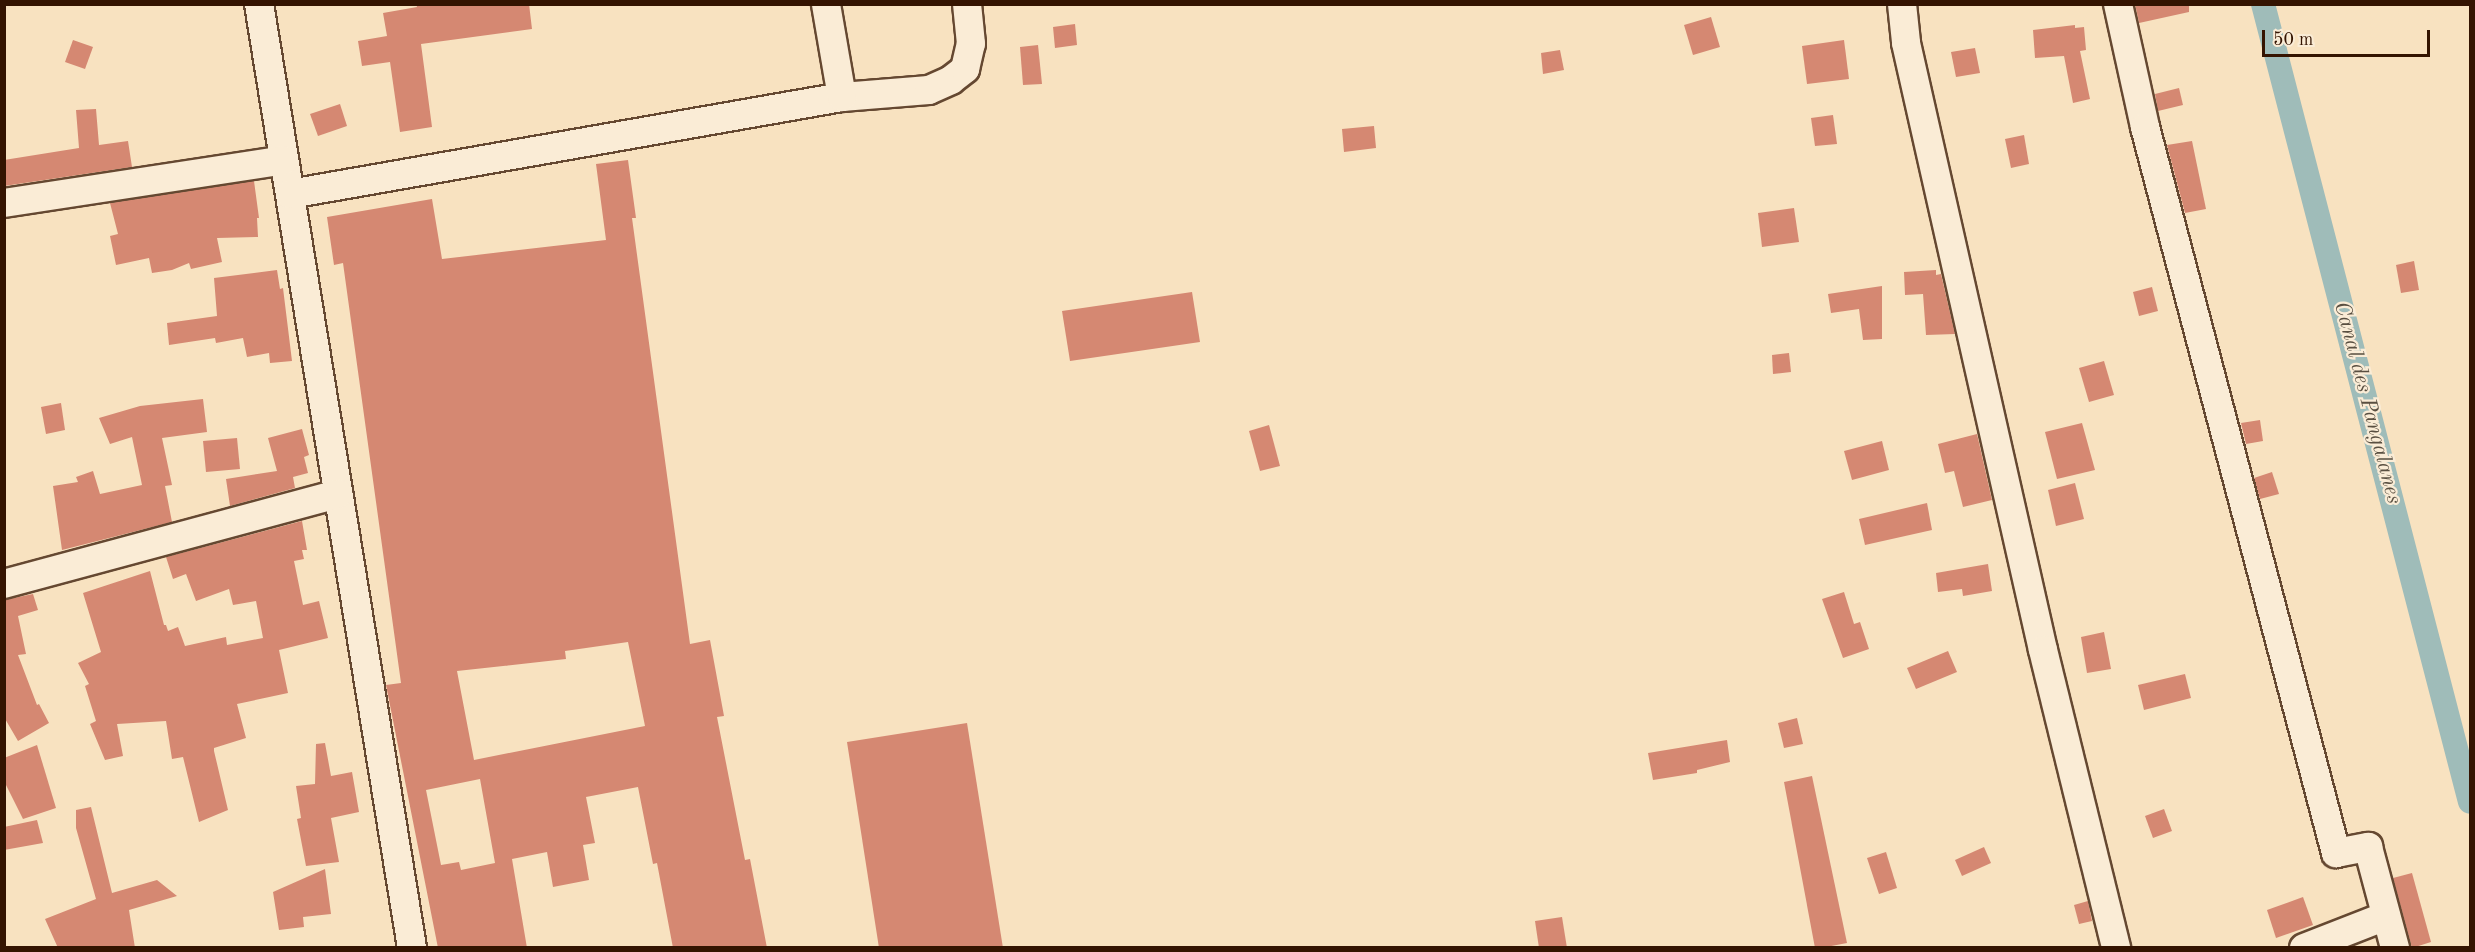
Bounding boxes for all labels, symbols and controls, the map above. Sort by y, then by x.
scale bar [2265,18,2433,56]
text: 50 m [2273,31,2313,49]
water label: Canal des Pangalanes [2327,299,2407,507]

